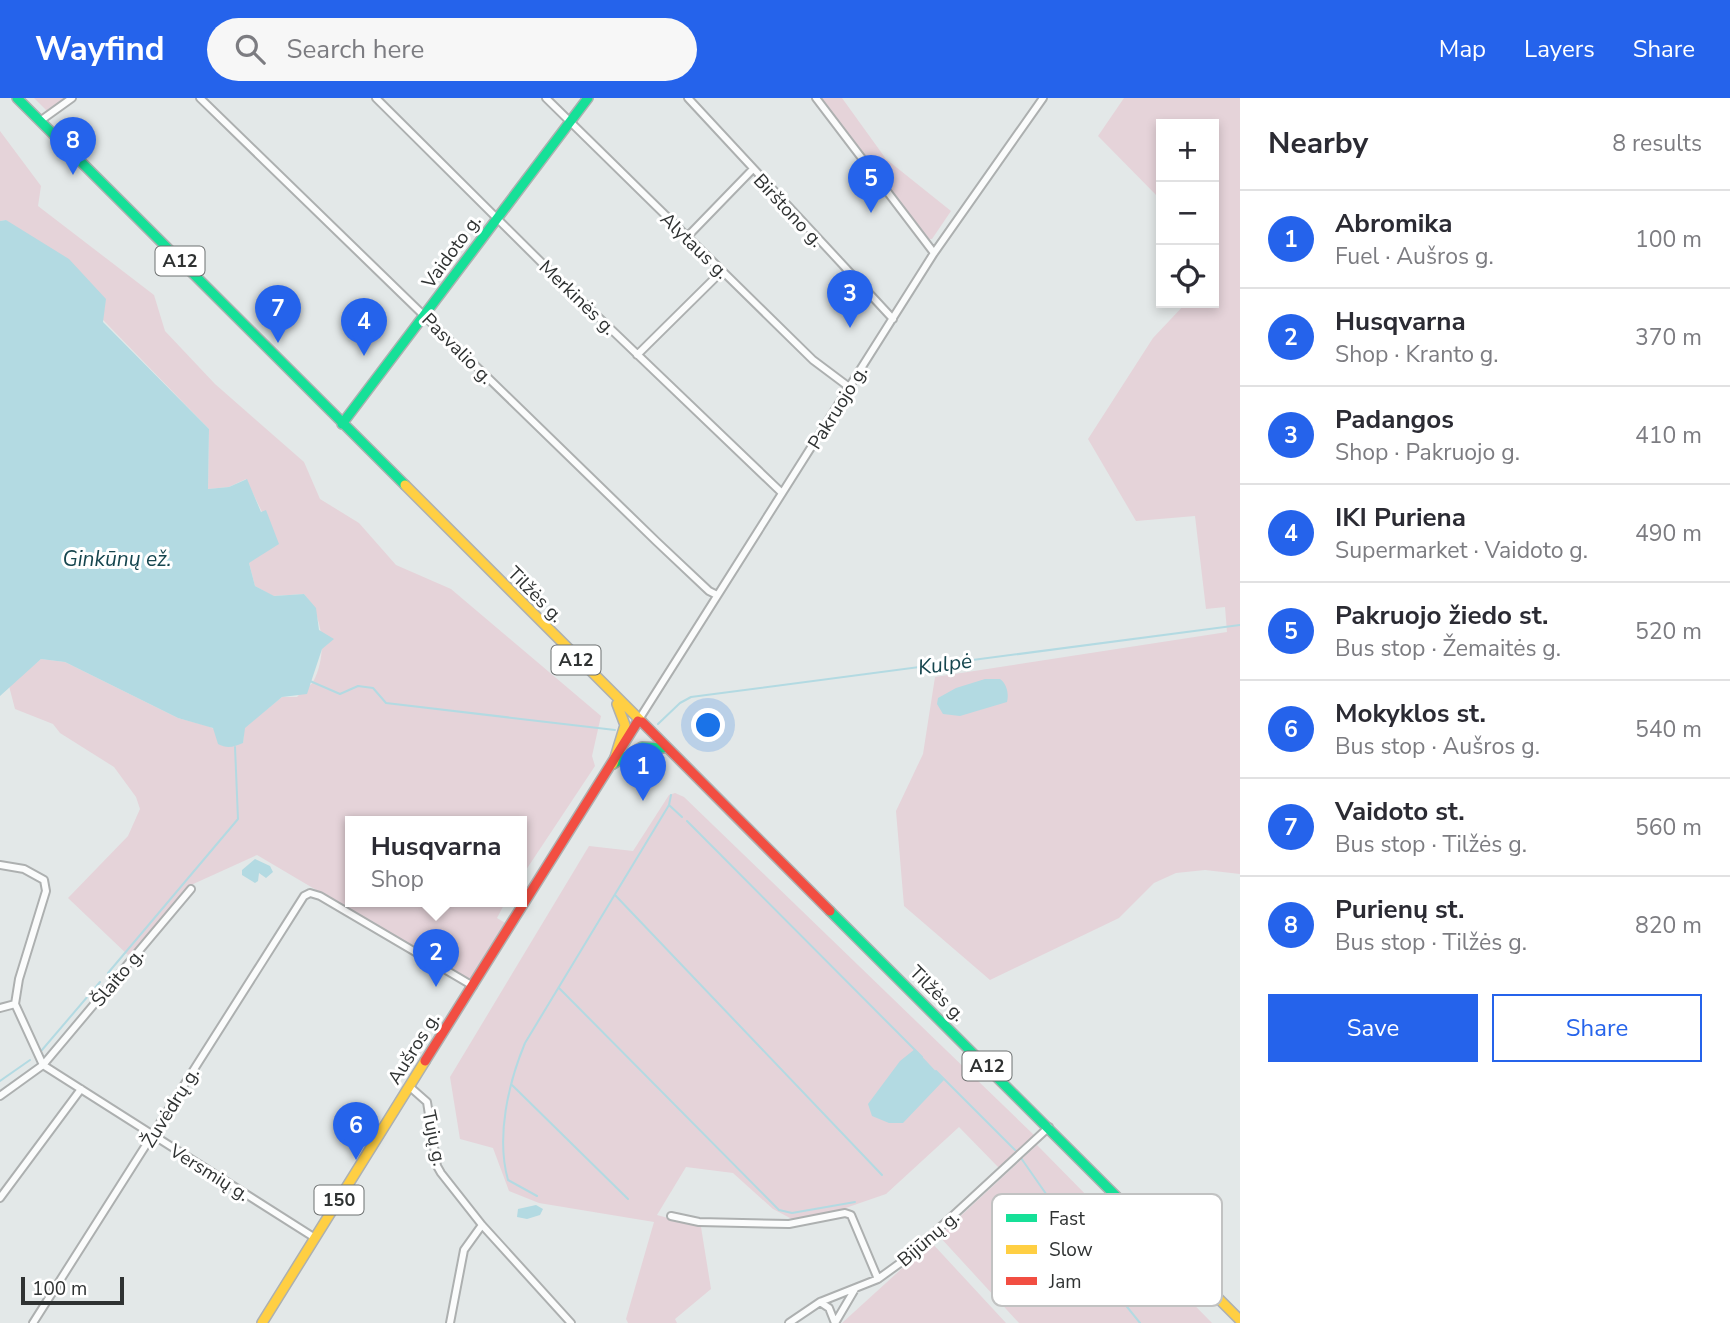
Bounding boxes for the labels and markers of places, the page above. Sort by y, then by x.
pin: 8 [50,117,96,175]
pin: 5 [848,155,894,213]
pin: 3 [827,270,873,328]
pin: 7 [255,285,301,343]
pin: 4 [341,298,387,356]
pin: 1 [620,743,666,801]
pin: 2 [413,929,459,987]
pin: 6 [333,1102,379,1160]

